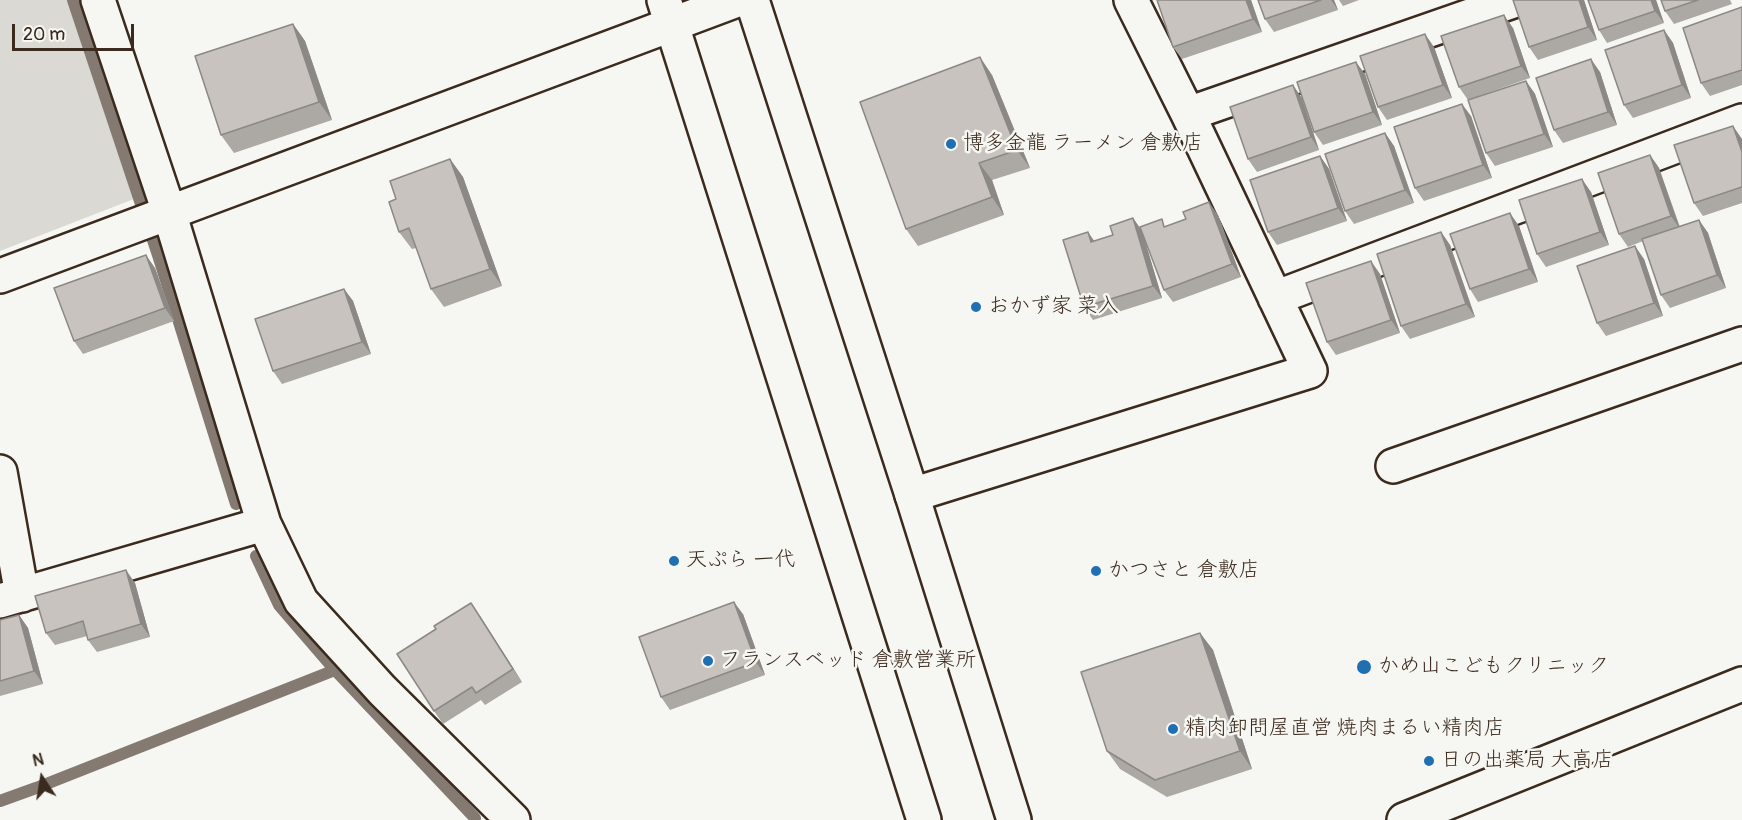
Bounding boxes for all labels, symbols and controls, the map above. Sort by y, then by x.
scale bar [15,12,136,50]
text: 20 m [23,23,65,46]
place label: 博多金龍 ラーメン 倉敷店 [963,131,1203,157]
marker: 博多金龍 ラーメン 倉敷店 [944,137,958,151]
place label: おかず家 菜入 [988,294,1119,320]
marker: おかず家 菜入 [969,300,983,314]
place label: 天ぷら 一代 [686,548,796,574]
marker: 天ぷら 一代 [667,554,681,568]
place label: かつさと 倉敷店 [1108,558,1260,584]
marker: かつさと 倉敷店 [1089,564,1103,578]
place label: フランスベッド 倉敷営業所 [720,648,977,674]
marker: フランスベッド 倉敷営業所 [701,654,715,668]
place label: かめ山こどもクリニック [1378,654,1609,680]
marker: かめ山こどもクリニック [1355,658,1373,676]
place label: 精肉卸問屋直営 焼肉まるい精肉店 [1185,716,1505,742]
marker: 精肉卸問屋直営 焼肉まるい精肉店 [1166,722,1180,736]
north arrow [12,748,72,808]
place label: 日の出薬局 大高店 [1441,748,1614,774]
text: N [31,749,46,771]
marker: 日の出薬局 大高店 [1422,754,1436,768]

